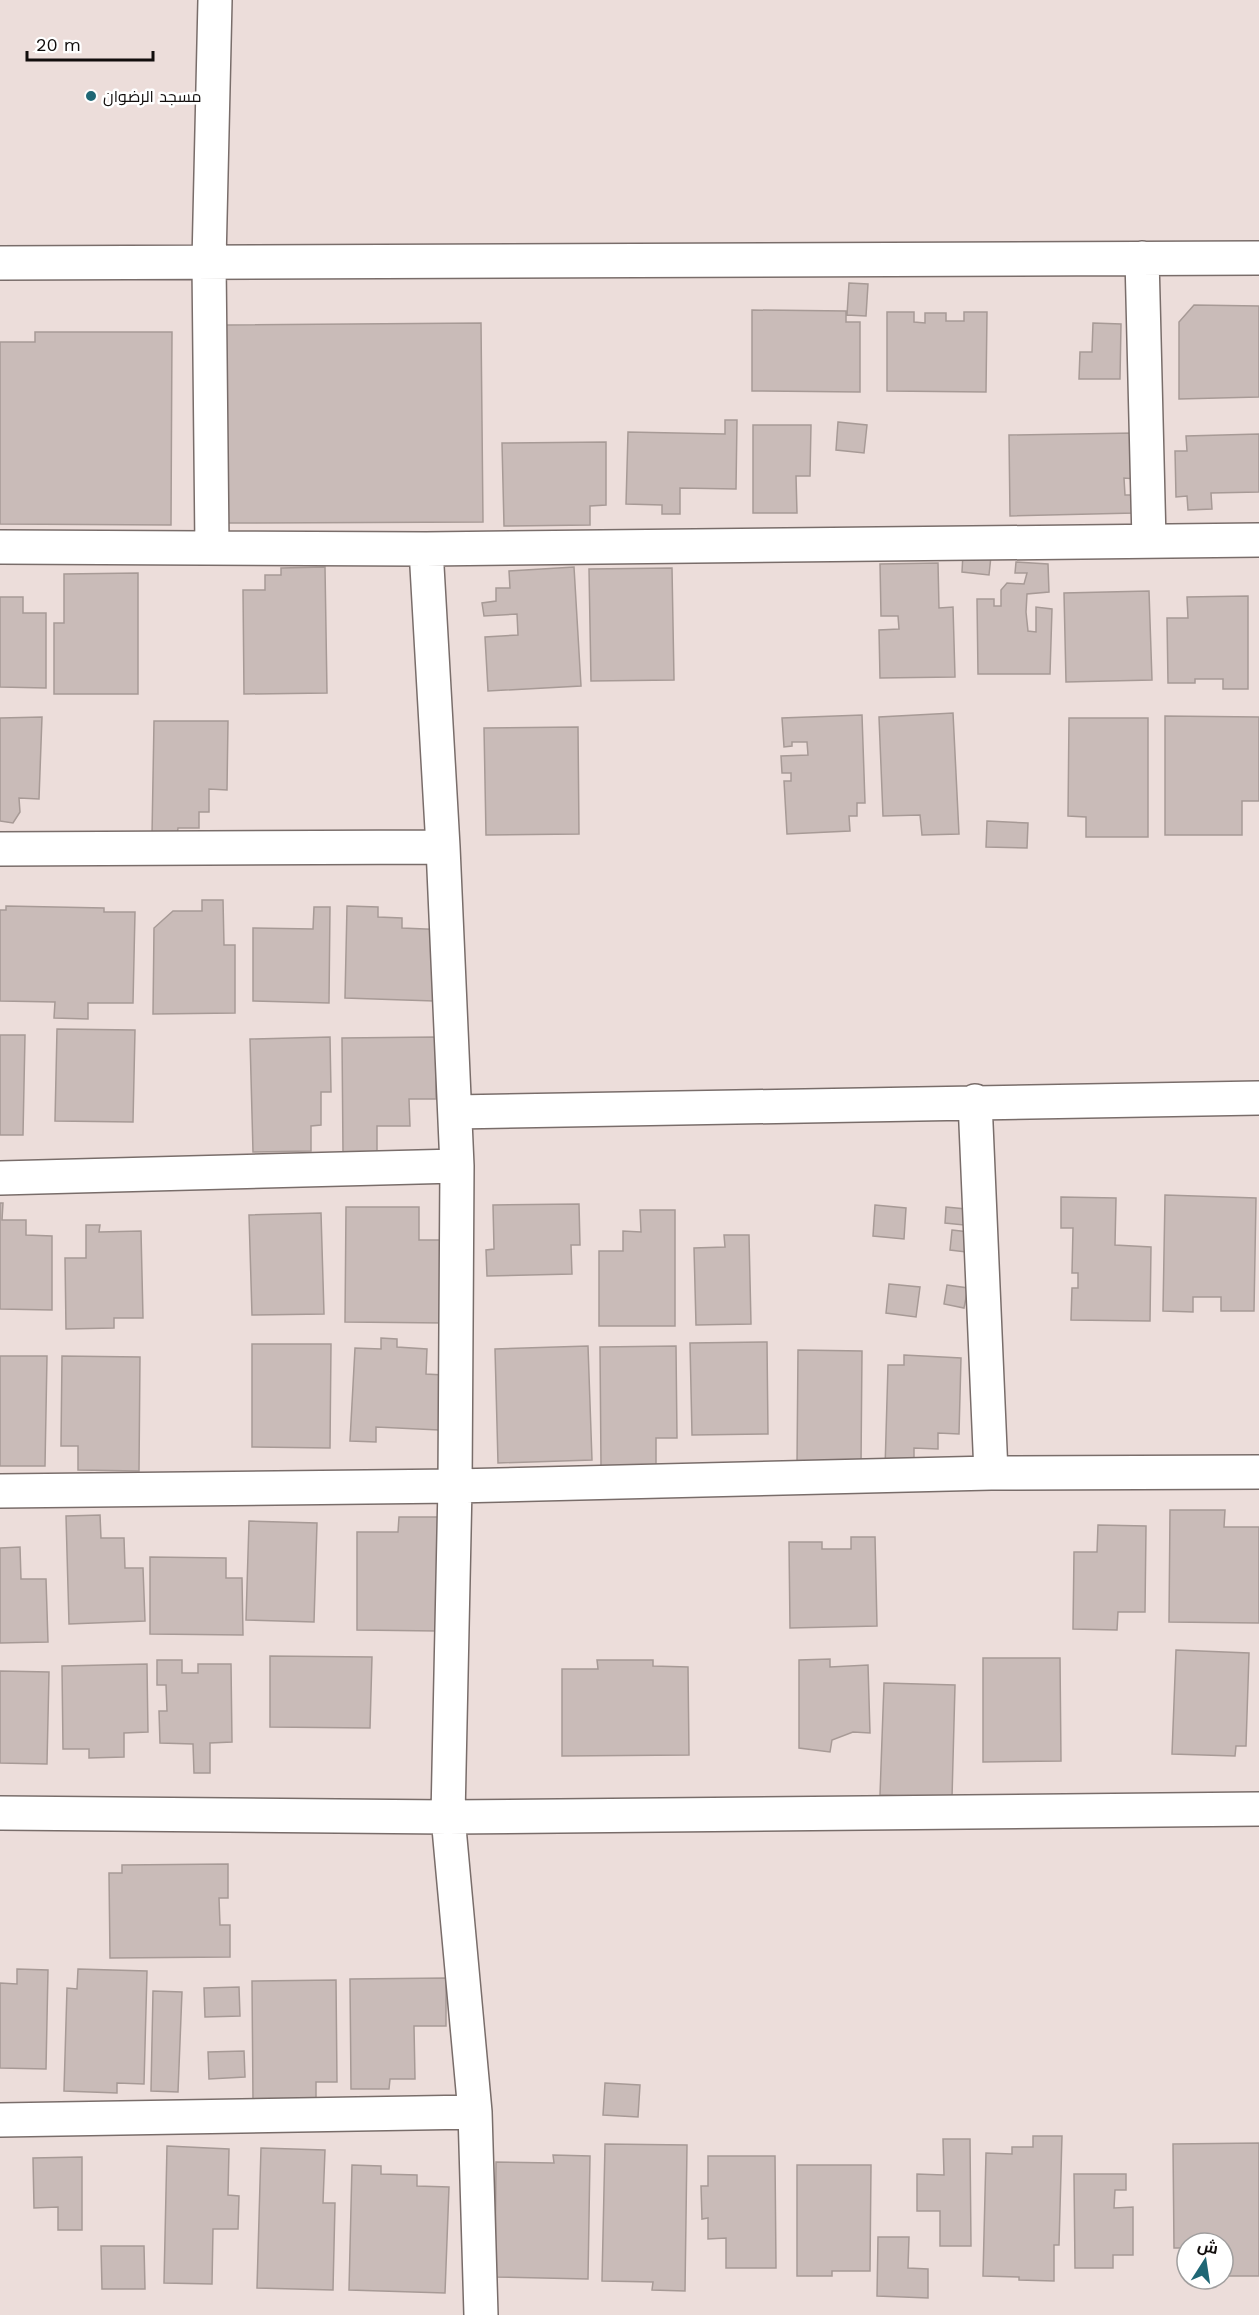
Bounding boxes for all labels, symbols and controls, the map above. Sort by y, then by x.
scale bar [27,24,153,62]
text: 20 m [36,34,81,55]
place label: مسجد الرضوان [103,87,202,107]
marker: مسجد الرضوان [84,89,98,103]
north arrow [1175,2231,1235,2291]
text: ش [1196,2235,1220,2258]

